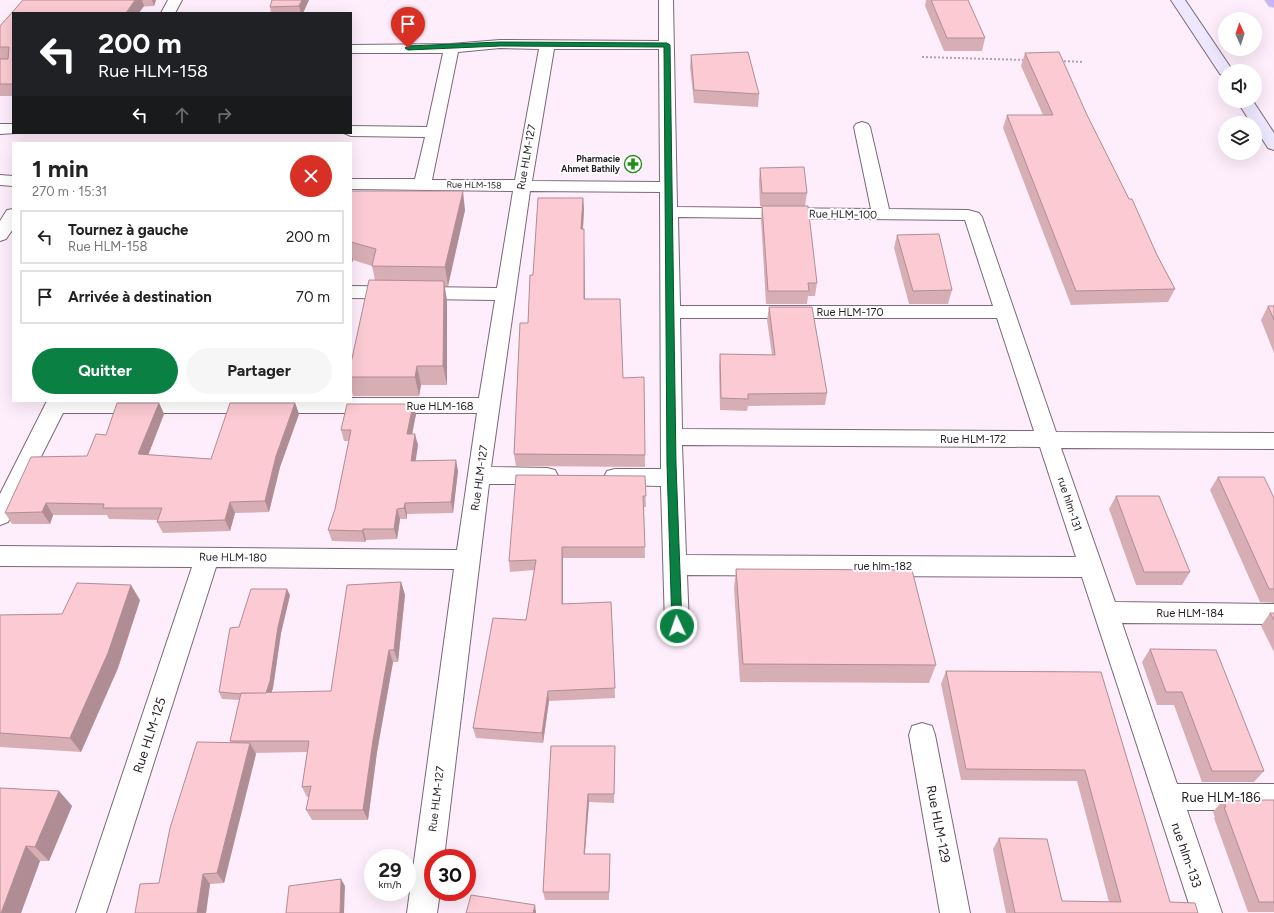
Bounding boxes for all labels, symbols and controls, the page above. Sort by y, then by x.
pin [391,7.0,425,48]
north arrow [1218,12,1262,56]
map controls [1218,12,1262,160]
icon: arrive [397,13,419,35]
text: 200 m [98,26,182,60]
icon: left [32,28,84,80]
text: Rue HLM-158 [98,60,208,82]
button: sound [1218,64,1262,108]
icon: left [129,104,151,126]
icon: ahead [171,104,193,126]
icon: right [213,104,235,126]
button: layers [1218,116,1262,160]
street label: Rue HLM-127 [514,123,539,191]
place label: Pharmacie Ahmet Bathily [561,153,621,174]
text: 1 min [32,154,89,183]
pharmacy icon: Pharmacie Ahmet Bathily [623,154,643,174]
button: close [290,155,332,197]
street label: Rue HLM-158 [446,179,502,190]
text: 270 m · 15:31 [32,184,107,199]
street label: Rue HLM-100 [809,207,877,222]
text: Tournez à gauche [68,221,188,239]
icon: left [34,226,56,248]
text: 200 m [286,228,330,246]
text: Rue HLM-158 [68,239,147,254]
icon: arrive [34,286,56,308]
text: Arrivée à destination [68,288,212,306]
text: 70 m [296,288,330,306]
street label: Rue HLM-170 [816,306,884,319]
button: Quitter [32,348,178,394]
button: Partager [186,348,332,394]
street label: Rue HLM-168 [406,400,474,413]
street label: Rue HLM-172 [940,433,1006,446]
street label: Rue HLM-127 [468,444,491,512]
street label: rue hlm-131 [1055,475,1084,533]
street label: Rue HLM-180 [199,550,267,565]
street label: rue hlm-182 [854,560,912,573]
position arrow [656,605,698,647]
street label: Rue HLM-184 [1156,607,1224,620]
street label: Rue HLM-125 [130,695,169,775]
street label: Rue HLM-127 [426,765,447,833]
street label: Rue HLM-129 [924,784,953,864]
street label: Rue HLM-186 [1181,790,1261,805]
street label: rue hlm-133 [1168,821,1205,890]
speed limit sign: 30 [424,849,476,901]
text: 29 [378,858,402,882]
text: km/h [379,878,401,891]

